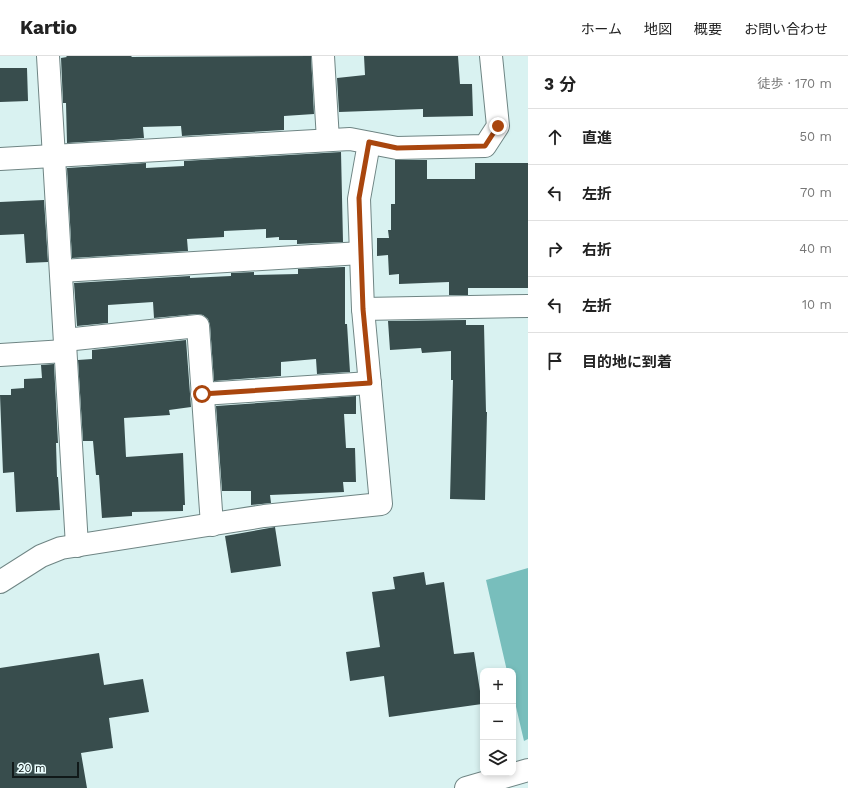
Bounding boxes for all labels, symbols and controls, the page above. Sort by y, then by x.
text: Kartio [20,16,77,39]
text: ホーム [580,21,622,37]
text: 地図 [644,21,672,37]
text: 概要 [694,21,722,37]
text: お問い合わせ [744,21,828,37]
text: 3 分 [544,74,576,94]
text: 徒歩 · 170 m [757,76,832,91]
route end [489,117,507,135]
icon: ahead [544,126,566,148]
text: 直進 [582,129,612,147]
text: 50 m [800,129,832,144]
icon: left [544,182,566,204]
text: 左折 [582,185,612,203]
text: 70 m [800,185,832,200]
icon: right [544,238,566,260]
text: 右折 [582,241,612,259]
text: 40 m [799,241,832,256]
icon: left [544,294,566,316]
text: 左折 [582,297,612,315]
text: 10 m [802,297,832,312]
icon: arrive [544,350,566,372]
text: 目的地に到着 [582,353,672,371]
route start [193,385,211,403]
map controls [480,668,516,776]
button: + [480,668,516,704]
button: − [480,704,516,740]
button: layers [480,740,516,776]
scale bar [12,760,79,779]
text: 20 m [18,762,46,775]

